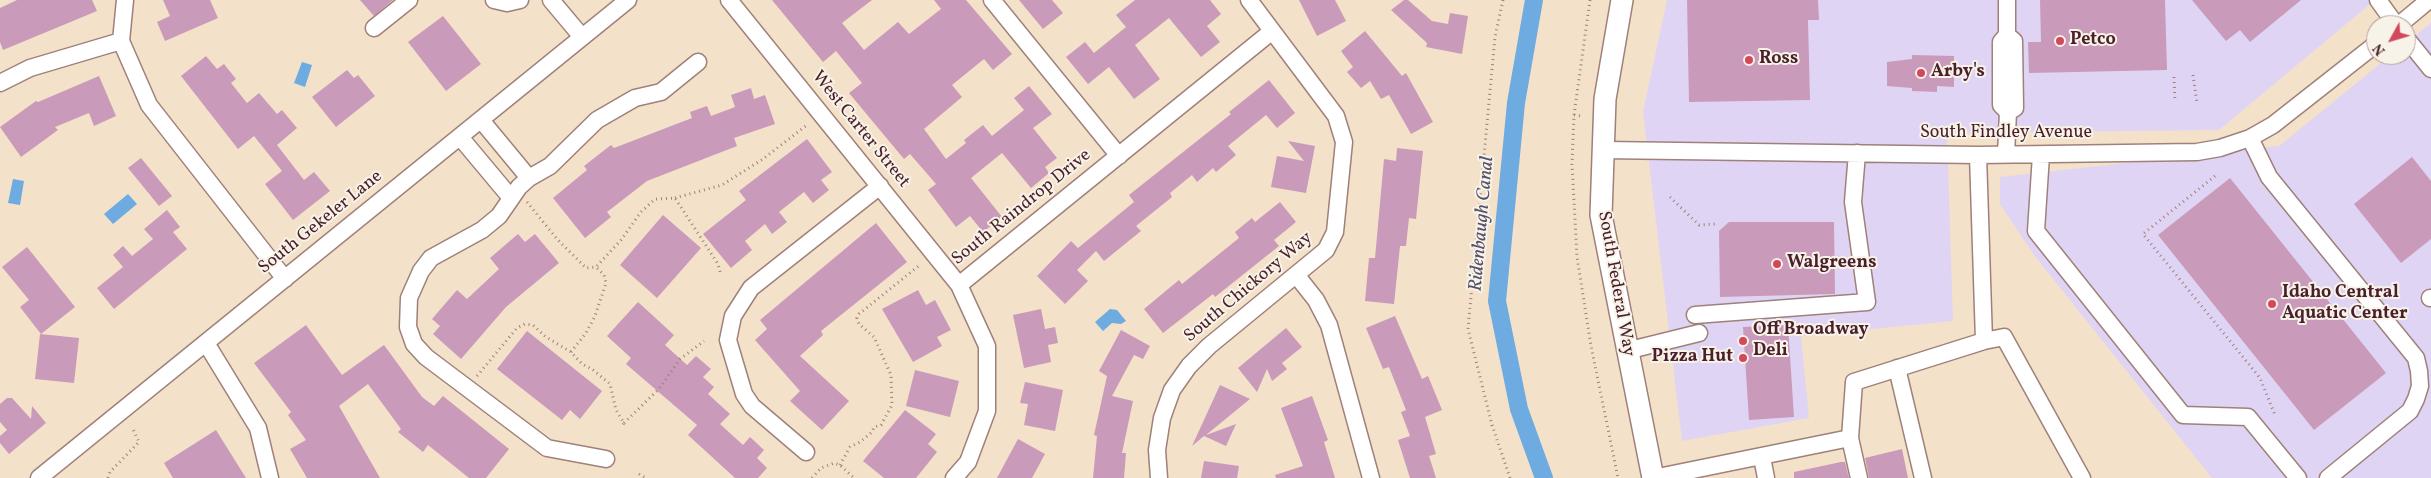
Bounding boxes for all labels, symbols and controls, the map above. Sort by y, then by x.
north arrow [2366,15,2416,65]
place label: Petco [2070,30,2116,52]
marker: Petco [2054,35,2066,47]
text: N [2369,39,2390,59]
place label: Ross [1759,49,1798,71]
marker: Ross [1743,54,1755,66]
place label: Arby's [1931,62,1985,84]
street label: West Carter Street [806,67,914,193]
marker: Arby's [1915,67,1927,79]
street label: South Findley Avenue [1920,123,2092,145]
street label: South Raindrop Drive [948,145,1096,271]
water label: Ridenbaugh Canal [1466,155,1500,293]
street label: South Gekeler Lane [255,166,387,280]
street label: South Federal Way [1592,210,1638,358]
street label: South Chickory Way [1180,228,1318,348]
place label: Walgreens [1787,253,1876,275]
marker: Walgreens [1771,258,1783,270]
place label: Idaho Central Aquatic Center [2282,283,2407,326]
marker: Idaho Central Aquatic Center [2266,298,2278,310]
place label: Off Broadway Deli [1753,320,1869,362]
marker: Off Broadway Deli [1737,335,1749,347]
place label: Pizza Hut [1652,347,1733,369]
marker: Pizza Hut [1737,352,1749,364]

